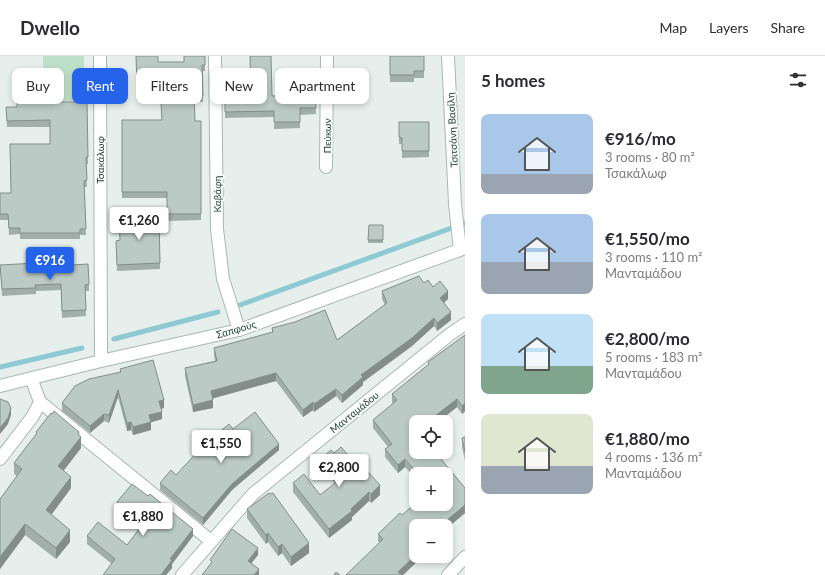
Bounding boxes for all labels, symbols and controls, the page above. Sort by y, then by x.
text: Dwello [20,16,80,39]
text: Map [659,19,687,36]
text: Layers [709,19,749,36]
text: Share [771,19,805,36]
chip: Buy [12,68,64,104]
chip: Rent [72,68,128,104]
chip: Filters [136,68,202,104]
chip: New [210,68,267,104]
chip: Apartment [275,68,369,104]
icon: filters [787,69,809,91]
text: 5 homes [481,70,545,91]
street label: Τσιτσάνη Βασίλη [444,92,460,168]
street label: Πεύκων [321,118,333,154]
text: €916/mo [605,128,676,149]
icon: home [513,130,561,178]
street label: Τσακάλωφ [94,136,106,184]
text: 3 rooms · 80 m² [605,149,695,165]
text: Τσακάλωφ [605,165,667,181]
street label: Καβάφη [211,175,223,212]
pin: €1,260 [106,207,172,241]
text: €1,260 [119,212,159,228]
text: €1,550/mo [605,228,690,249]
icon: home [513,230,561,278]
pin: €916 [26,247,74,281]
text: 3 rooms · 110 m² [605,249,702,265]
text: €916 [35,252,65,268]
text: Μανταμάδου [605,265,682,281]
street label: Σαπφούς [215,317,258,340]
text: €2,800/mo [605,328,690,349]
icon: home [513,330,561,378]
text: 5 rooms · 183 m² [605,349,702,365]
text: Μανταμάδου [605,365,682,381]
street label: Μανταμάδου [327,389,381,435]
map controls [409,415,453,563]
button: locate [409,415,453,459]
text: €1,880/mo [605,428,690,449]
pin: €1,550 [188,430,254,464]
icon: home [513,430,561,478]
text: €1,550 [201,435,241,451]
text: 4 rooms · 136 m² [605,449,702,465]
pin: €2,800 [306,454,372,488]
text: €2,800 [319,459,359,475]
text: Μανταμάδου [605,465,682,481]
button: + [409,467,453,511]
pin: €1,880 [110,503,176,537]
text: €1,880 [123,508,163,524]
button: − [409,519,453,563]

